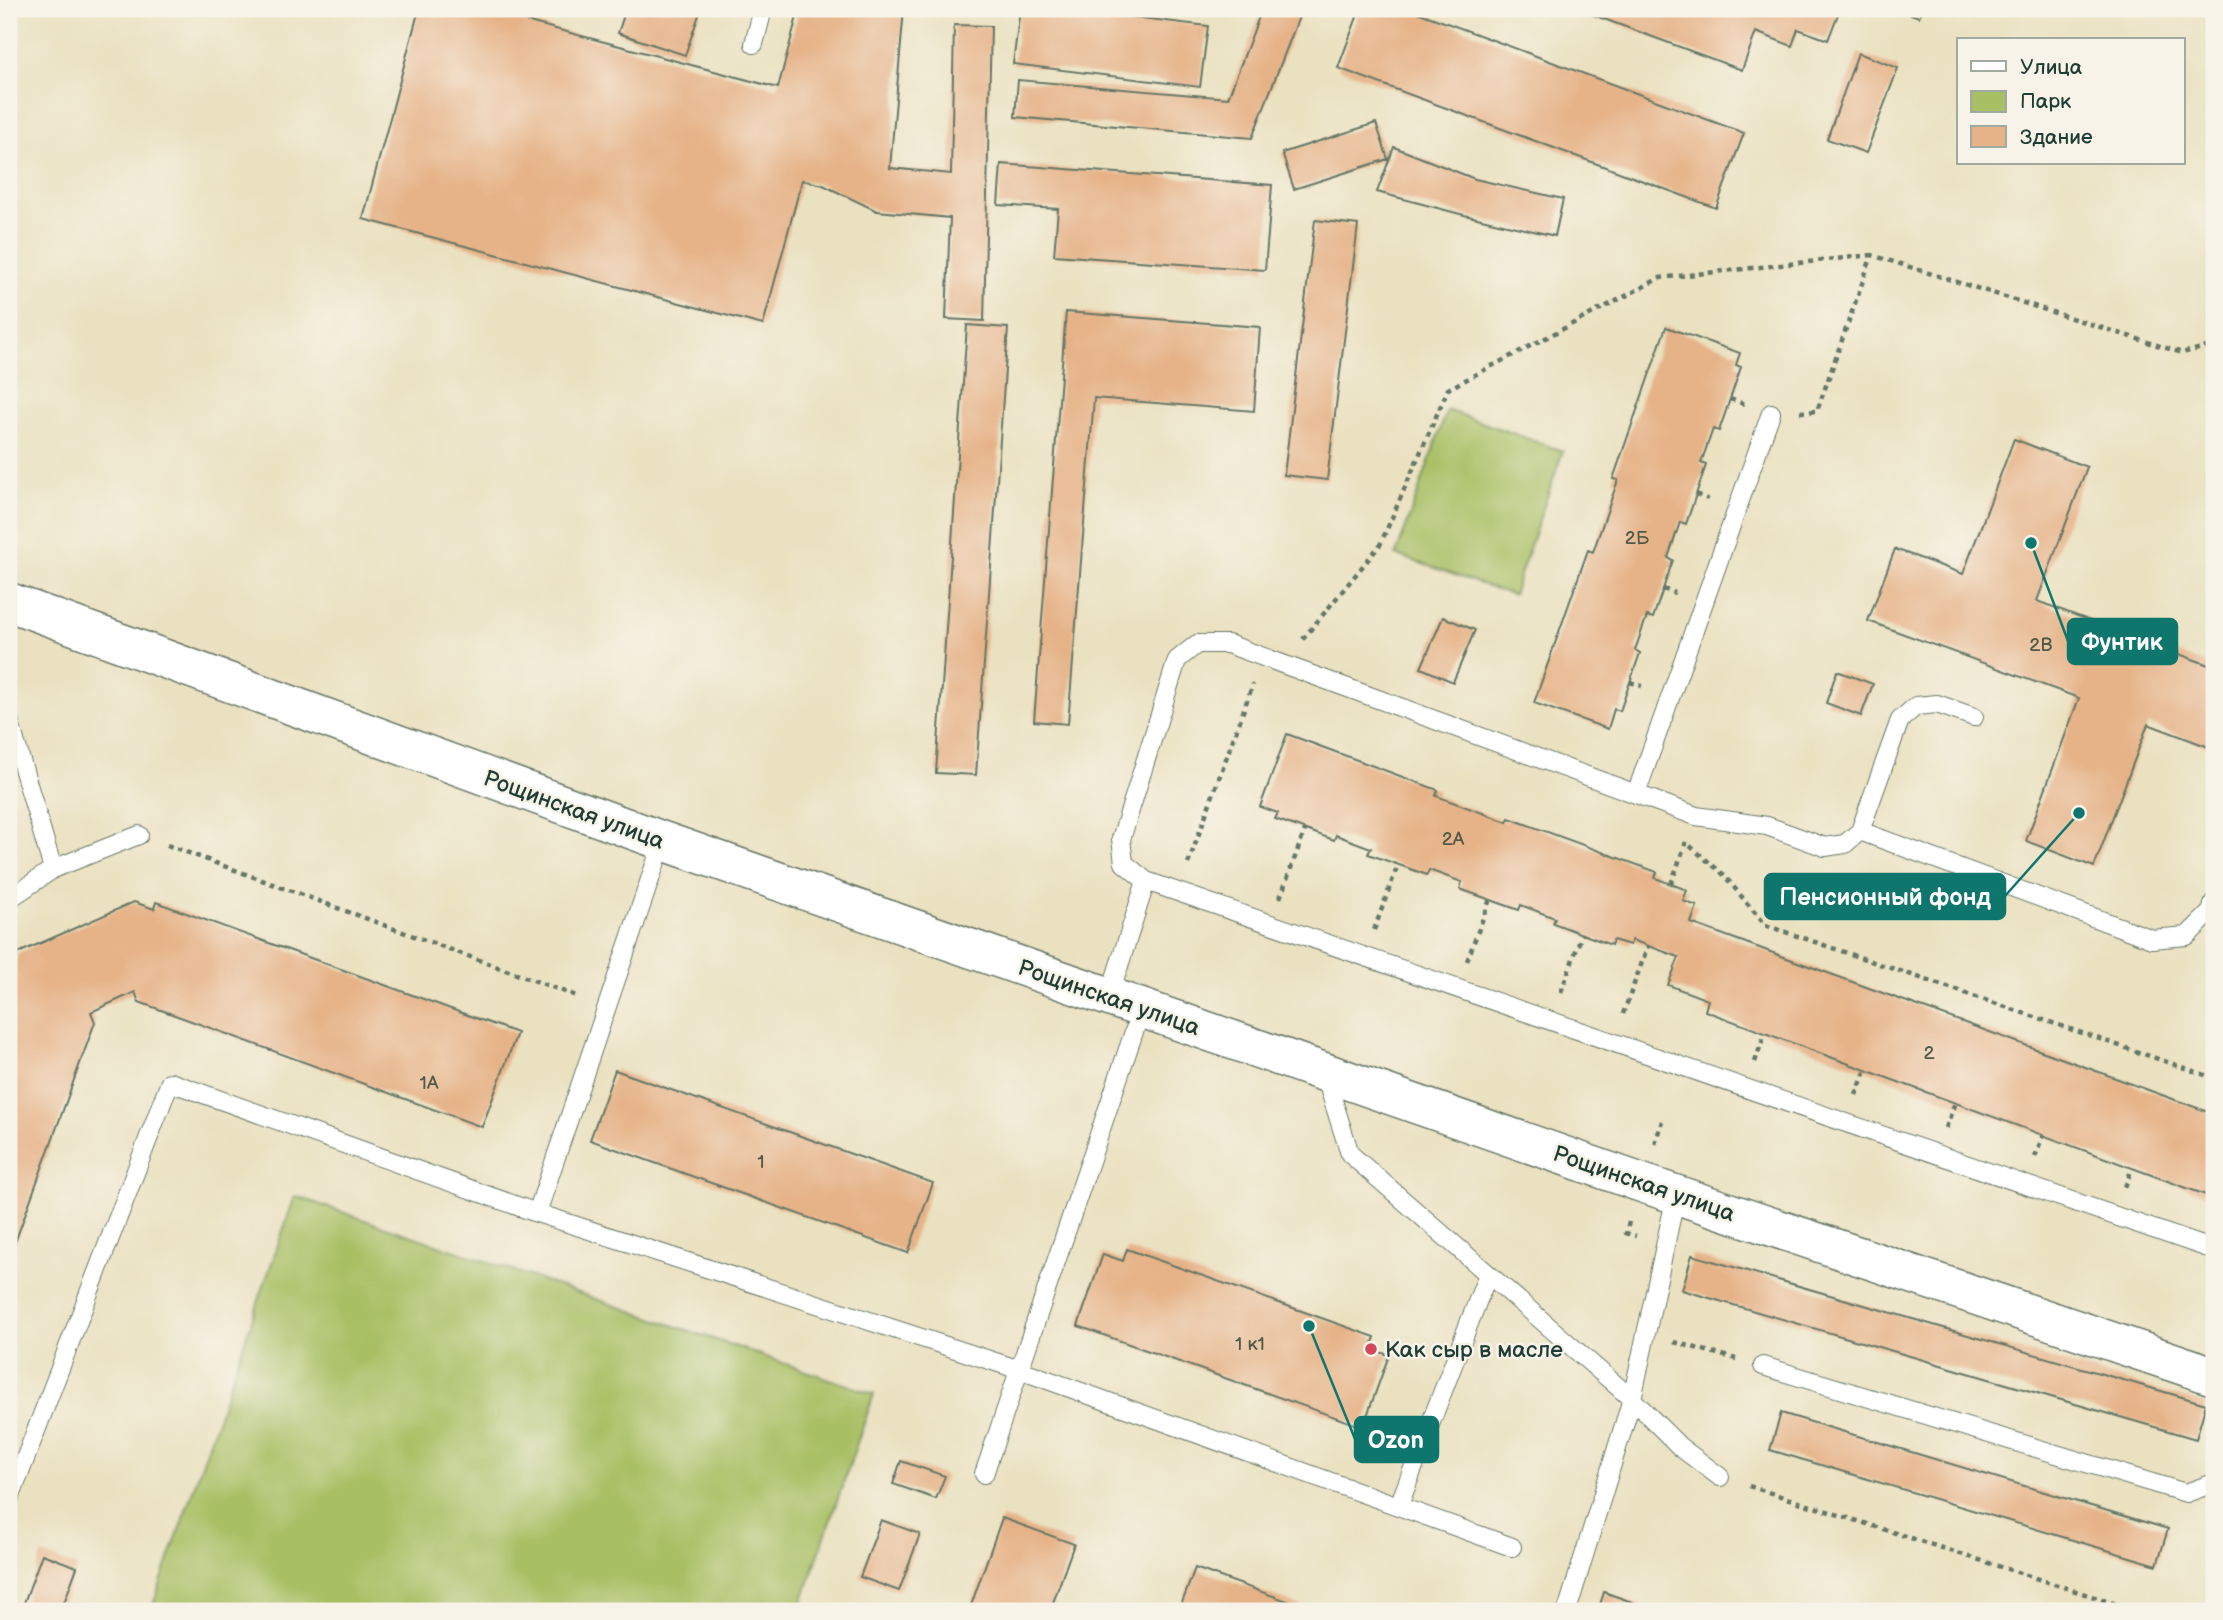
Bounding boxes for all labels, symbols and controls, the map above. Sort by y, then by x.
legend [1957,38,2184,164]
text: Улица [2020,55,2083,80]
text: Парк [2020,89,2071,114]
text: Здание [2020,125,2093,150]
house number: 2Б [1625,527,1650,550]
callout: Фунтик [2068,619,2177,664]
text: Фунтик [2081,628,2164,657]
house number: 2В [2029,634,2053,657]
street label: Рощинская улица [479,764,668,856]
house number: 2А [1442,828,1465,851]
callout: Пенсионный фонд [1765,874,2005,919]
text: Пенсионный фонд [1779,883,1991,912]
street label: Рощинская улица [1014,954,1204,1042]
house number: 2 [1923,1042,1935,1065]
house number: 1А [420,1072,439,1095]
street label: Рощинская улица [1549,1140,1739,1228]
house number: 1 [757,1151,765,1174]
house number: 1 к1 [1235,1333,1265,1356]
place label: Как сыр в масле [1385,1336,1563,1364]
marker: Как сыр в масле [1363,1341,1379,1357]
callout: Ozon [1355,1417,1438,1462]
text: Ozon [1368,1426,1424,1455]

